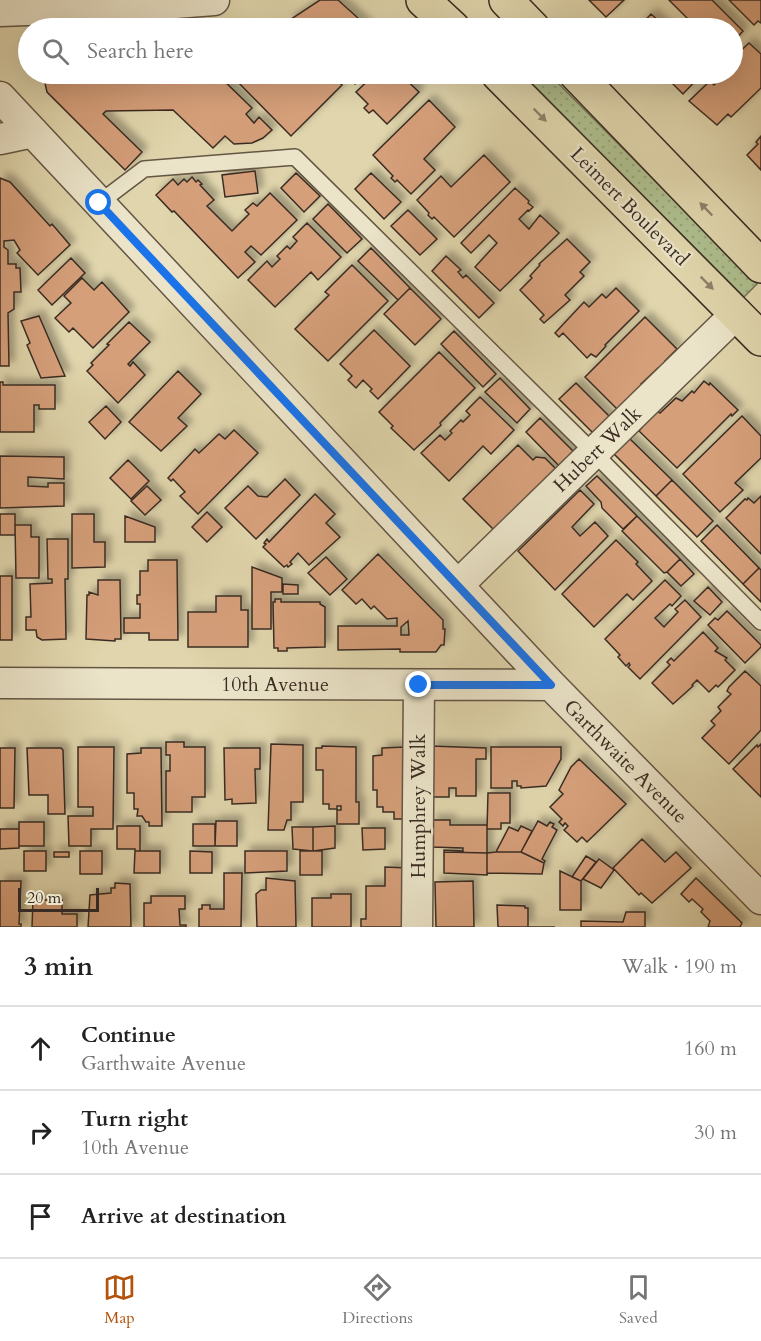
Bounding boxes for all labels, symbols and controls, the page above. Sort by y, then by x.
search box [18,18,743,84]
icon: search [39,35,72,68]
text: Search here [87,36,194,66]
one-way arrow [532,108,547,122]
street label: Leimert Boulevard [564,141,695,272]
route start [85,189,111,215]
one-way arrow [699,201,713,216]
one-way arrow [700,275,714,290]
street label: Hubert Walk [547,400,648,498]
street label: 10th Avenue [221,671,329,698]
route end [405,671,431,697]
street label: Garthwaite Avenue [558,693,694,829]
street label: Humphrey Walk [405,733,432,879]
scale bar [18,885,99,912]
text: 20 m [27,887,61,909]
text: 3 min [24,949,93,984]
text: Walk · 190 m [622,953,737,980]
text: Continue [81,1020,176,1050]
icon: ahead [24,1032,57,1065]
text: 160 m [684,1035,737,1062]
text: Garthwaite Avenue [81,1050,246,1077]
text: Turn right [81,1104,188,1134]
icon: right [24,1116,57,1149]
text: 30 m [694,1119,737,1146]
text: 10th Avenue [81,1134,189,1161]
icon: arrive [24,1200,57,1233]
text: Arrive at destination [81,1201,286,1231]
tab: Map [103,1271,136,1329]
tab: Directions [342,1271,413,1329]
tab: Saved [619,1271,658,1329]

